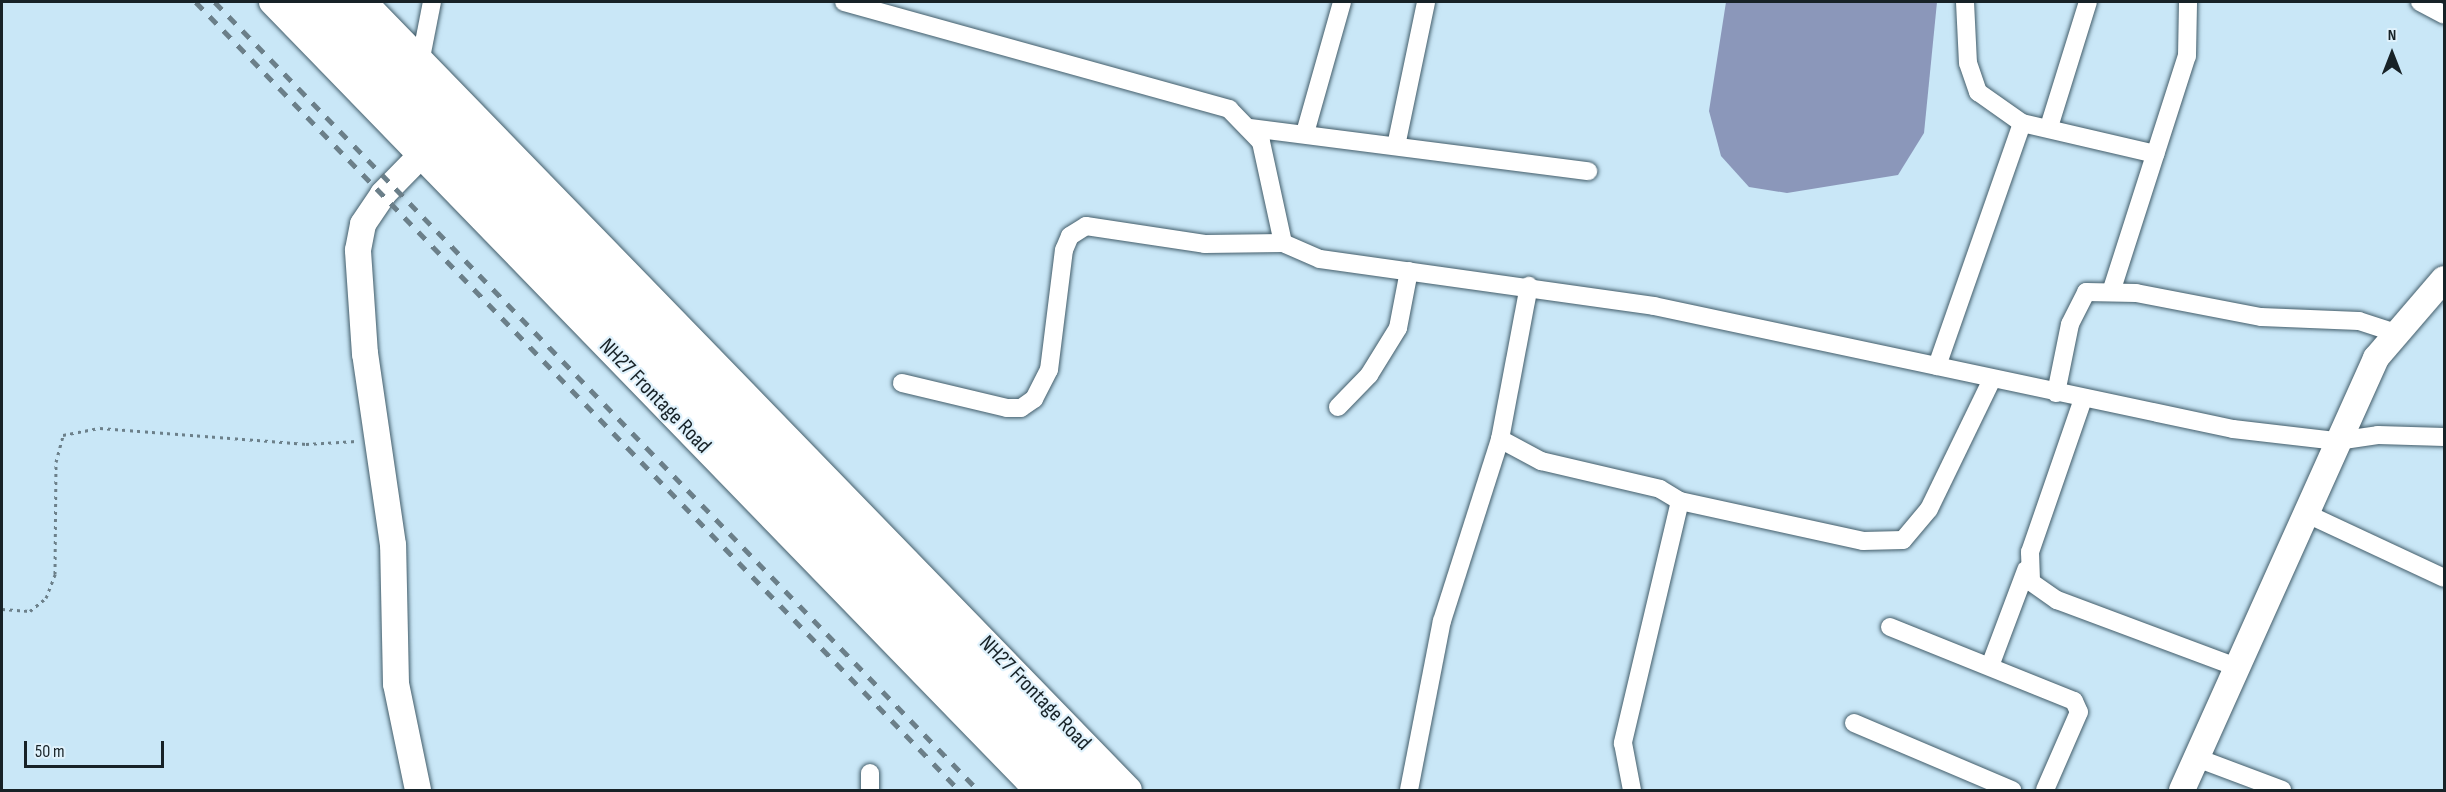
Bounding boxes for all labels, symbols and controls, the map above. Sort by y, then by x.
north arrow [2362,24,2422,84]
text: N [2388,26,2396,45]
street label: NH27 Frontage Road [594,333,716,459]
street label: NH27 Frontage Road [974,630,1096,756]
scale bar [27,729,166,767]
text: 50 m [35,741,65,762]

